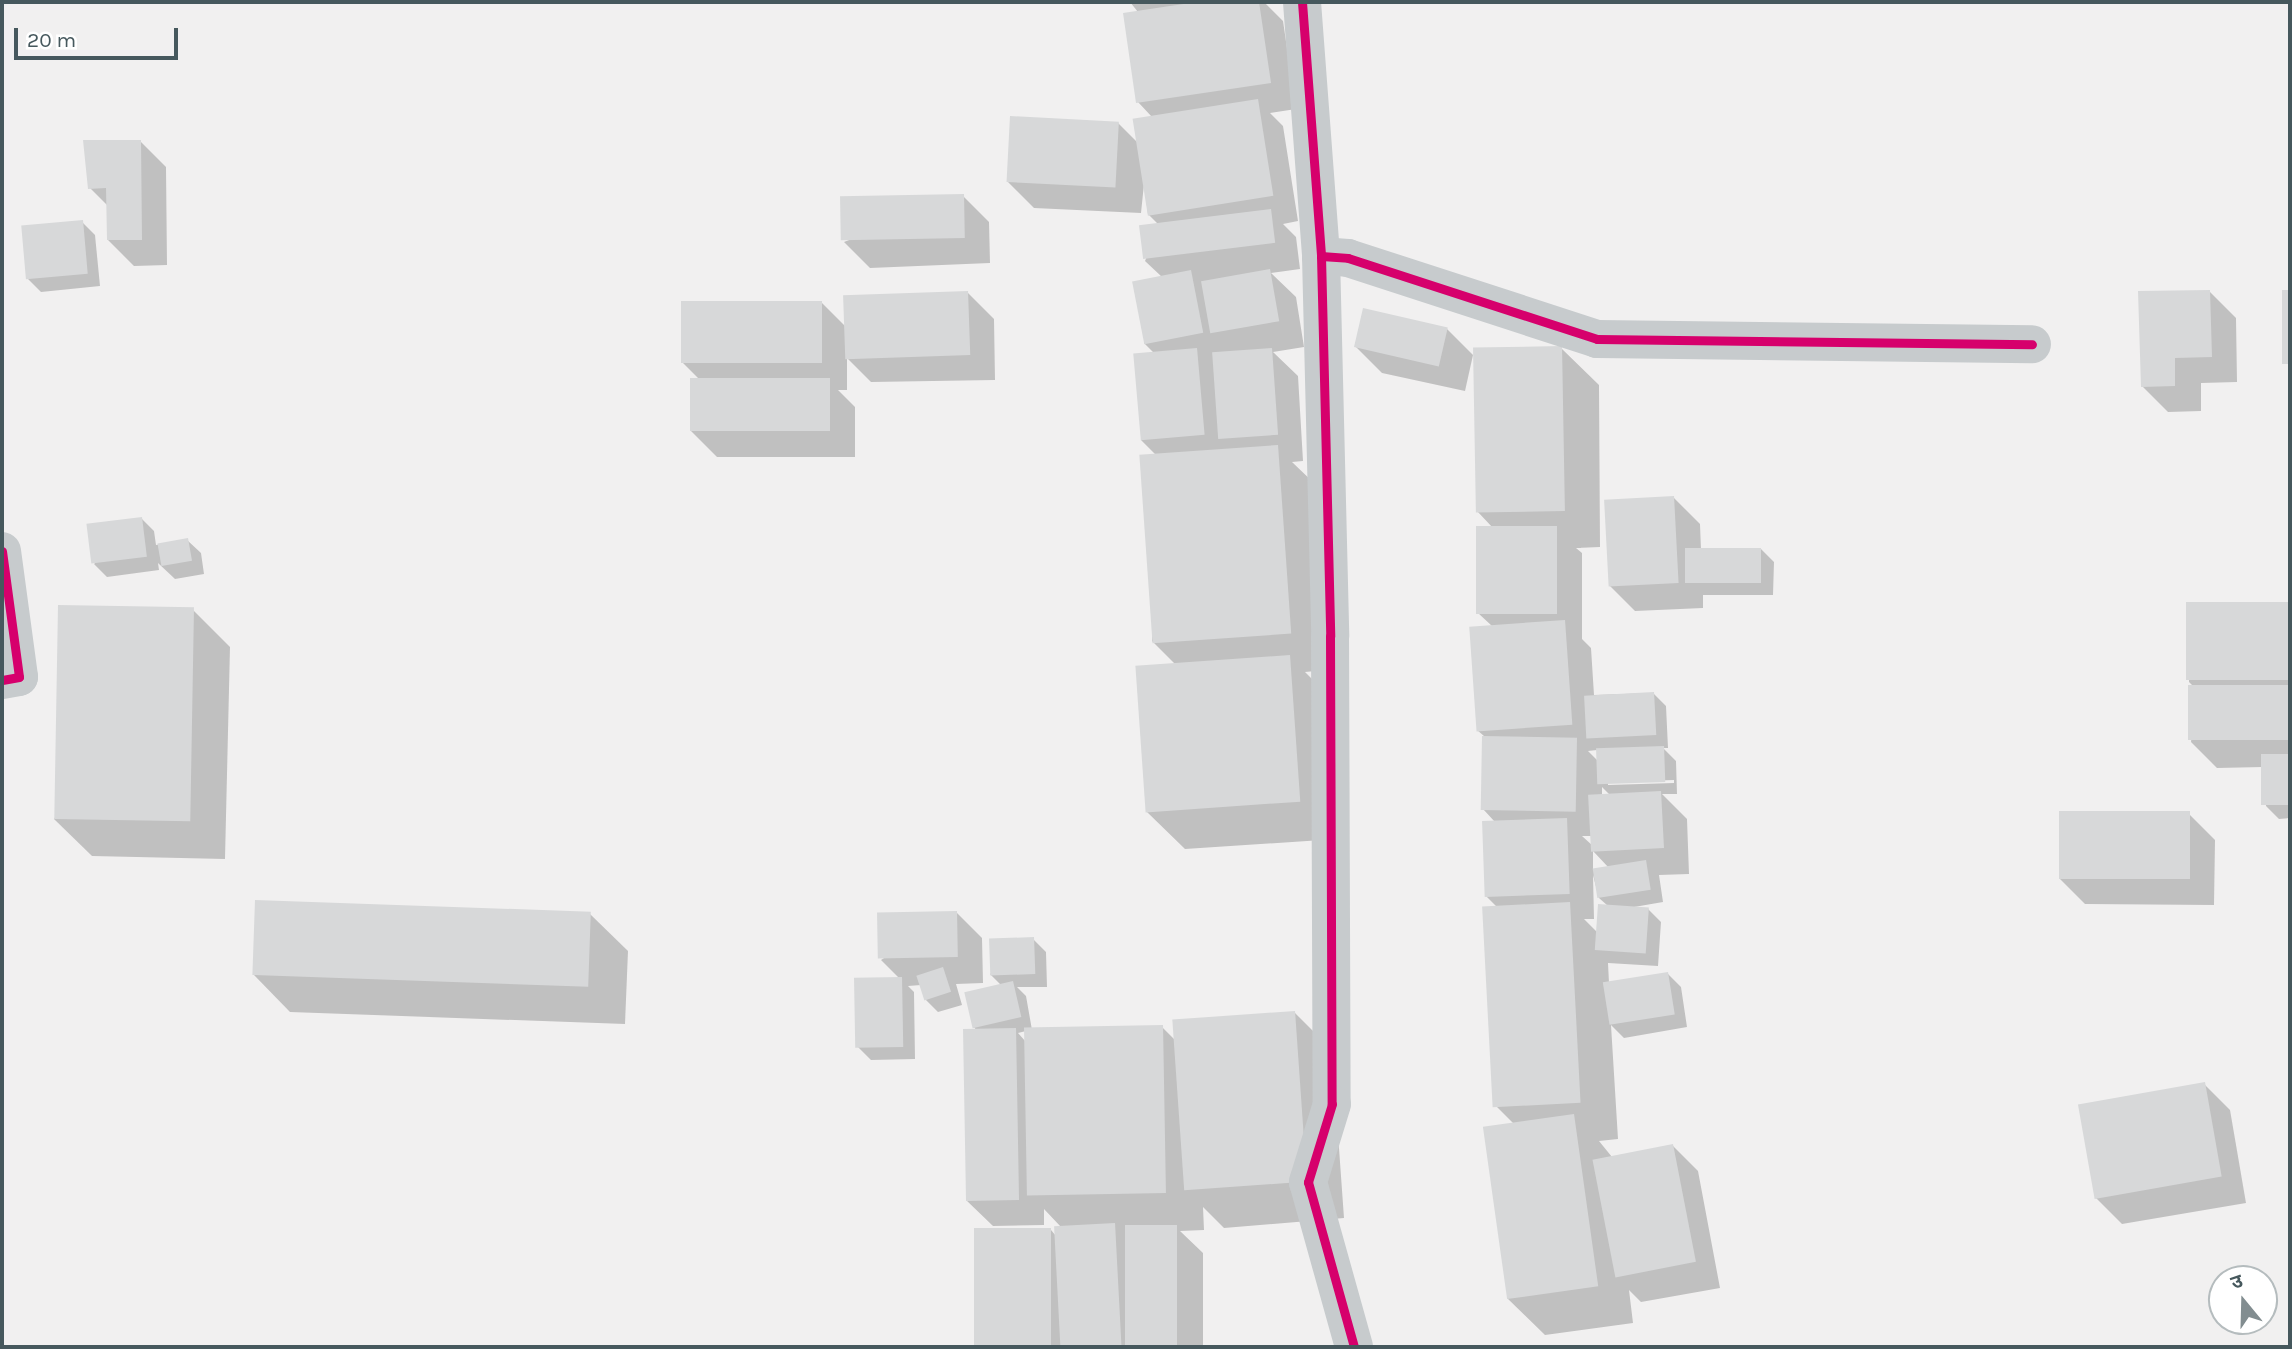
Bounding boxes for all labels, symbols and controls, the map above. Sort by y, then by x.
scale bar [18,14,182,58]
text: 20 m [27,28,76,52]
north arrow [2208,1265,2278,1335]
text: उ [2228,1270,2246,1294]

